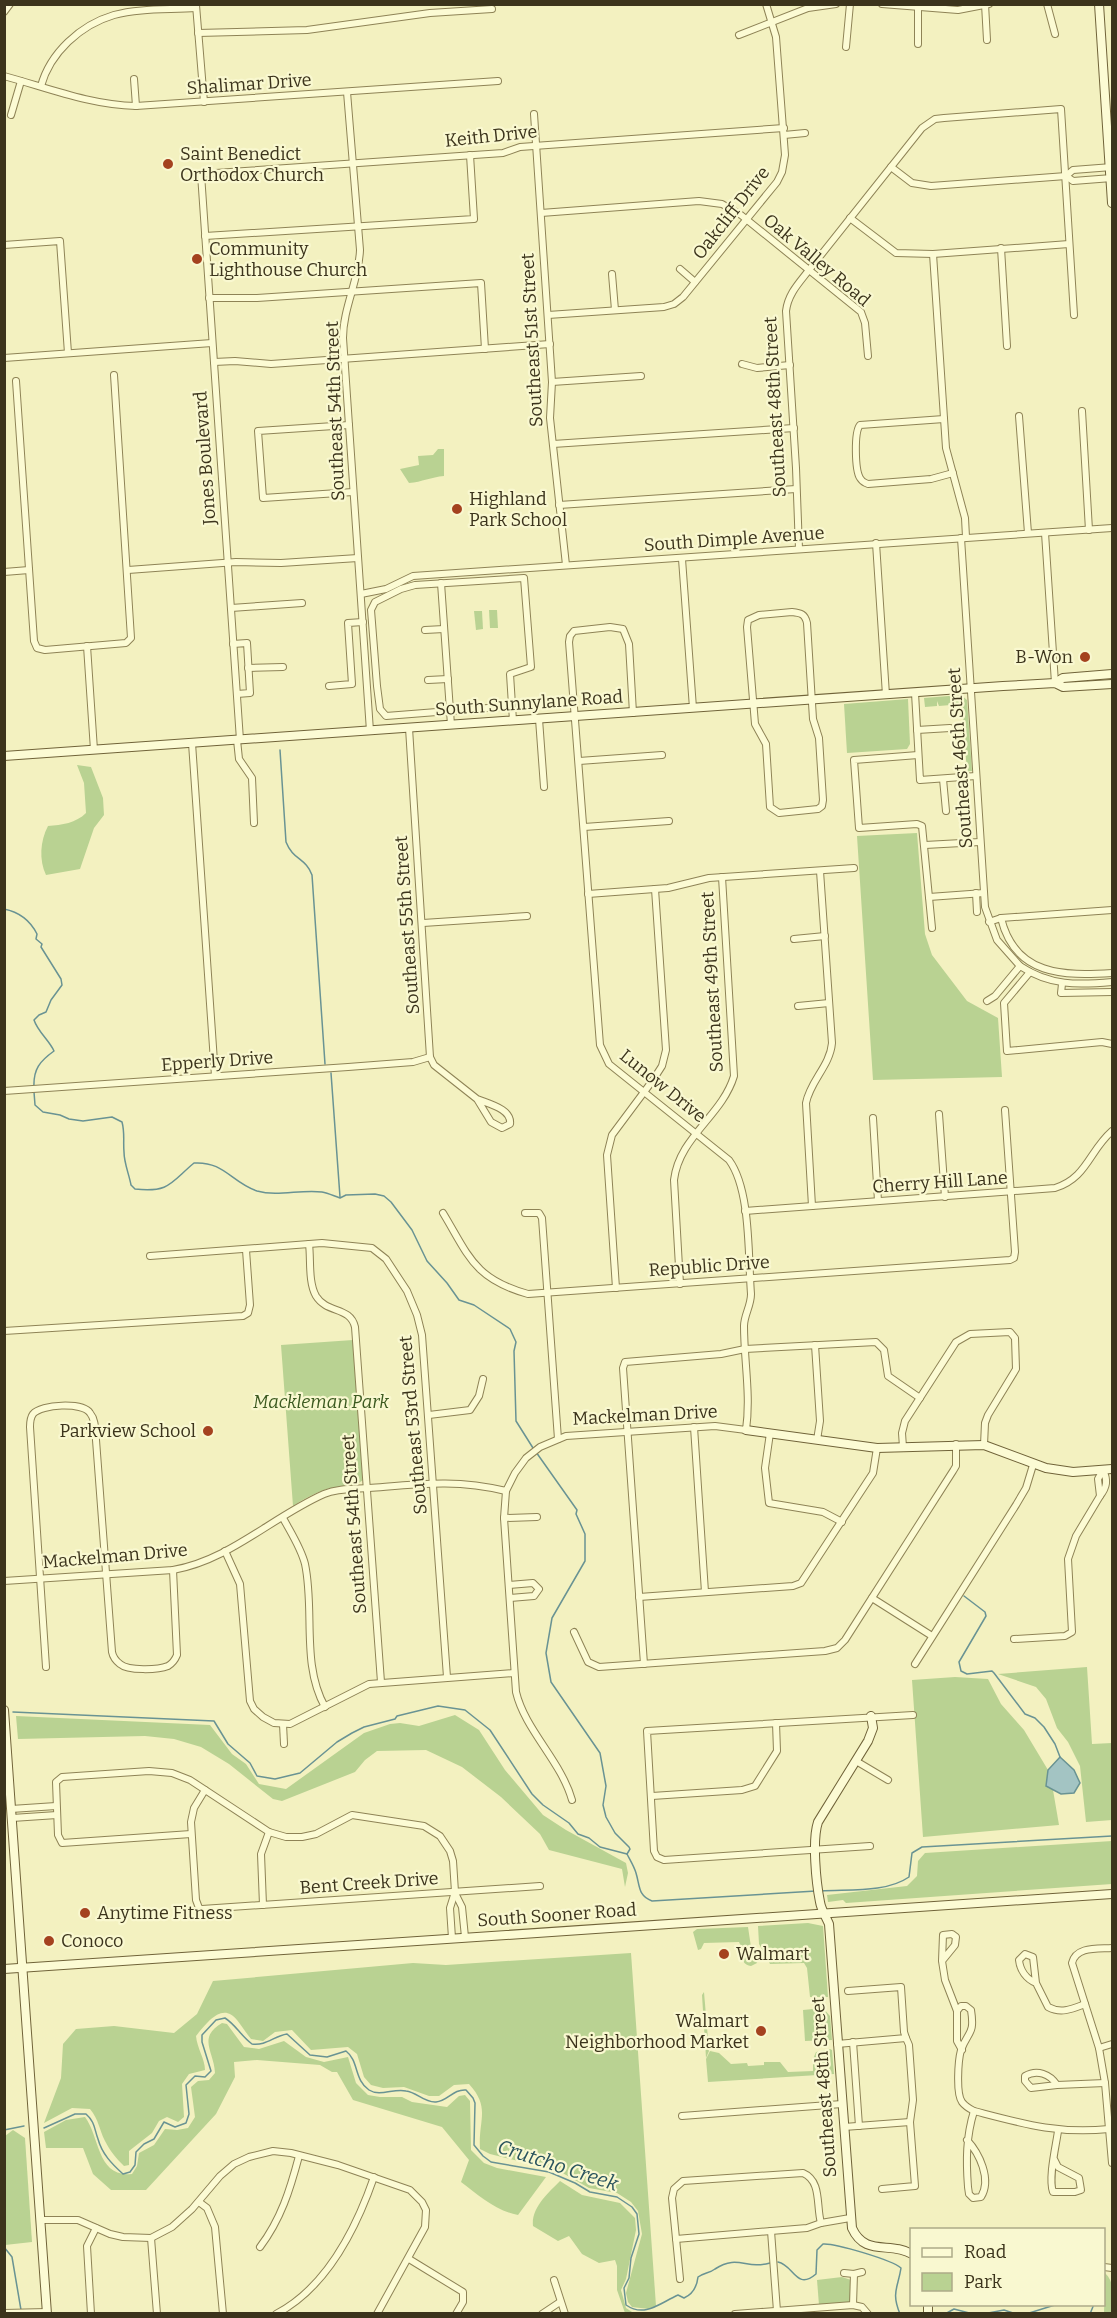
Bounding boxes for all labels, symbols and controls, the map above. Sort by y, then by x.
street label: Shalimar Drive [186,69,312,99]
street label: Keith Drive [444,120,538,152]
place label: Saint Benedict Orthodox Church [180,143,324,186]
marker: Saint Benedict Orthodox Church [161,157,175,171]
street label: Oakcliff Drive [688,162,774,264]
street label: Oak Valley Road [759,209,875,311]
place label: Community Lighthouse Church [209,238,367,281]
marker: Community Lighthouse Church [190,252,204,266]
street label: Southeast 51st Street [516,252,548,428]
street label: Southeast 48th Street [759,316,791,498]
street label: Southeast 54th Street [321,320,349,501]
street label: Jones Boulevard [189,390,221,527]
place label: Highland Park School [469,488,567,531]
marker: Highland Park School [450,502,464,516]
street label: South Dimple Avenue [643,522,825,556]
place label: B-Won [1015,646,1074,668]
marker: B-Won [1078,650,1092,664]
street label: Southeast 46th Street [943,666,977,849]
street label: South Sunnylane Road [434,685,624,721]
street label: Southeast 55th Street [390,834,424,1015]
street label: Southeast 49th Street [696,891,728,1073]
street label: Lunow Drive [615,1045,711,1127]
street label: Epperly Drive [160,1046,274,1076]
street label: Cherry Hill Lane [872,1166,1008,1198]
street label: Republic Drive [648,1251,770,1281]
street label: Southeast 53rd Street [394,1334,432,1515]
park label: Mackleman Park [253,1391,389,1413]
street label: Mackelman Drive [572,1400,718,1430]
place label: Parkview School [60,1420,196,1442]
marker: Parkview School [201,1424,215,1438]
street label: Southeast 54th Street [337,1433,371,1615]
street label: Mackelman Drive [42,1539,188,1573]
street label: Bent Creek Drive [299,1867,439,1899]
street label: South Sooner Road [477,1898,638,1932]
place label: Anytime Fitness [97,1902,233,1924]
marker: Anytime Fitness [78,1906,92,1920]
place label: Conoco [61,1930,123,1952]
marker: Conoco [42,1934,56,1948]
place label: Walmart [736,1943,810,1965]
marker: Walmart [717,1947,731,1961]
street label: Southeast 48th Street [807,1995,841,2178]
place label: Walmart Neighborhood Market [565,2010,749,2053]
marker: Walmart Neighborhood Market [754,2024,768,2038]
water label: Crutcho Creek [495,2134,621,2196]
legend [910,2228,1105,2306]
text: Road [964,2241,1007,2263]
text: Park [964,2271,1003,2293]

